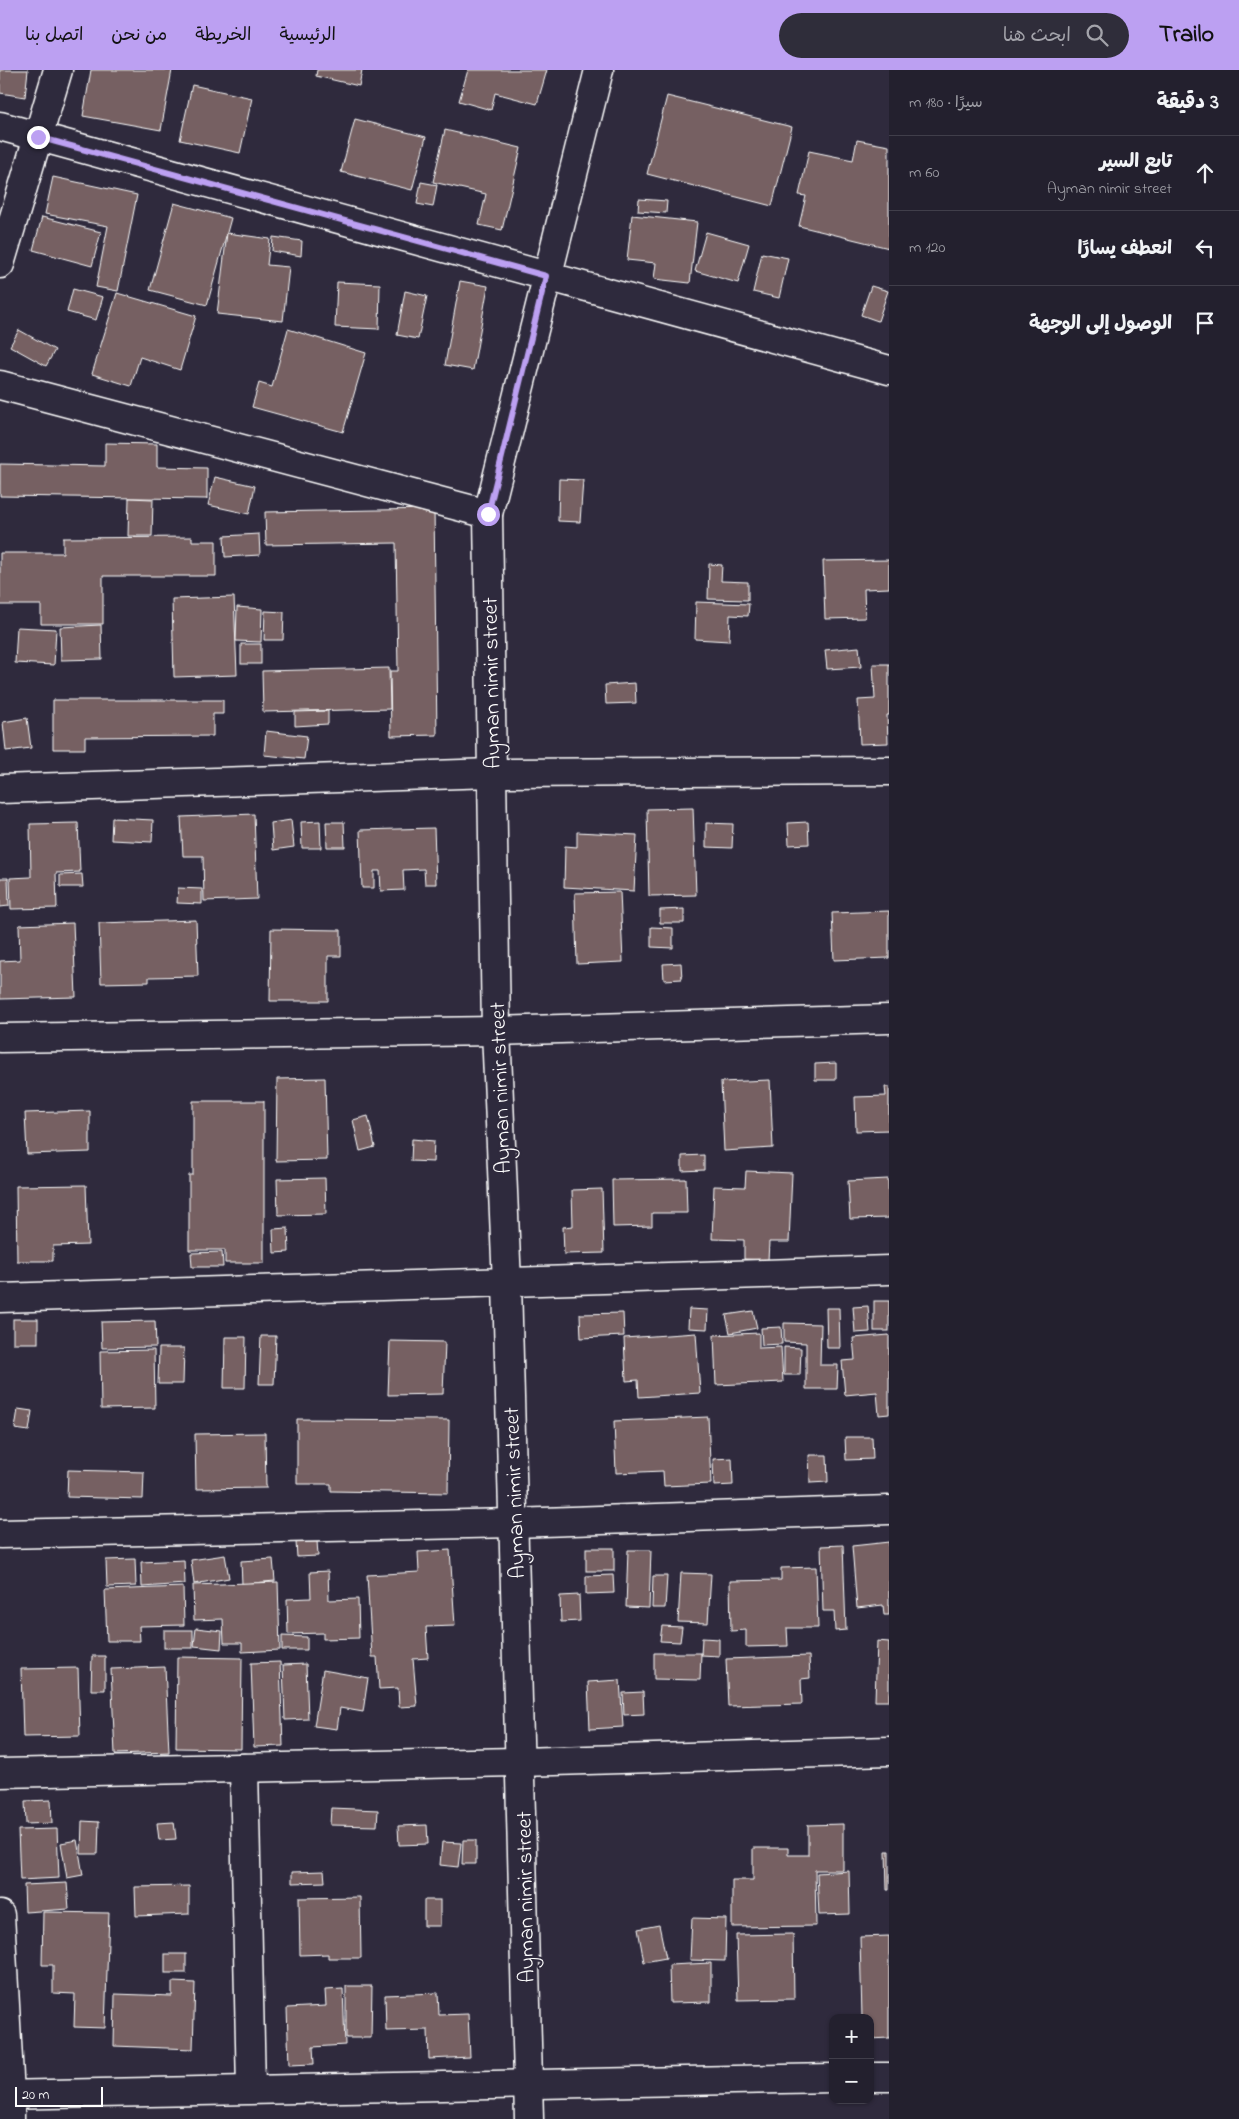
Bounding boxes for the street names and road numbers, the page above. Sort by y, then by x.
street label: Ayman nimir street [475,596,511,769]
street label: Ayman nimir street [483,1001,522,1174]
street label: Ayman nimir street [497,1406,536,1579]
street label: Ayman nimir street [509,1810,545,1983]

